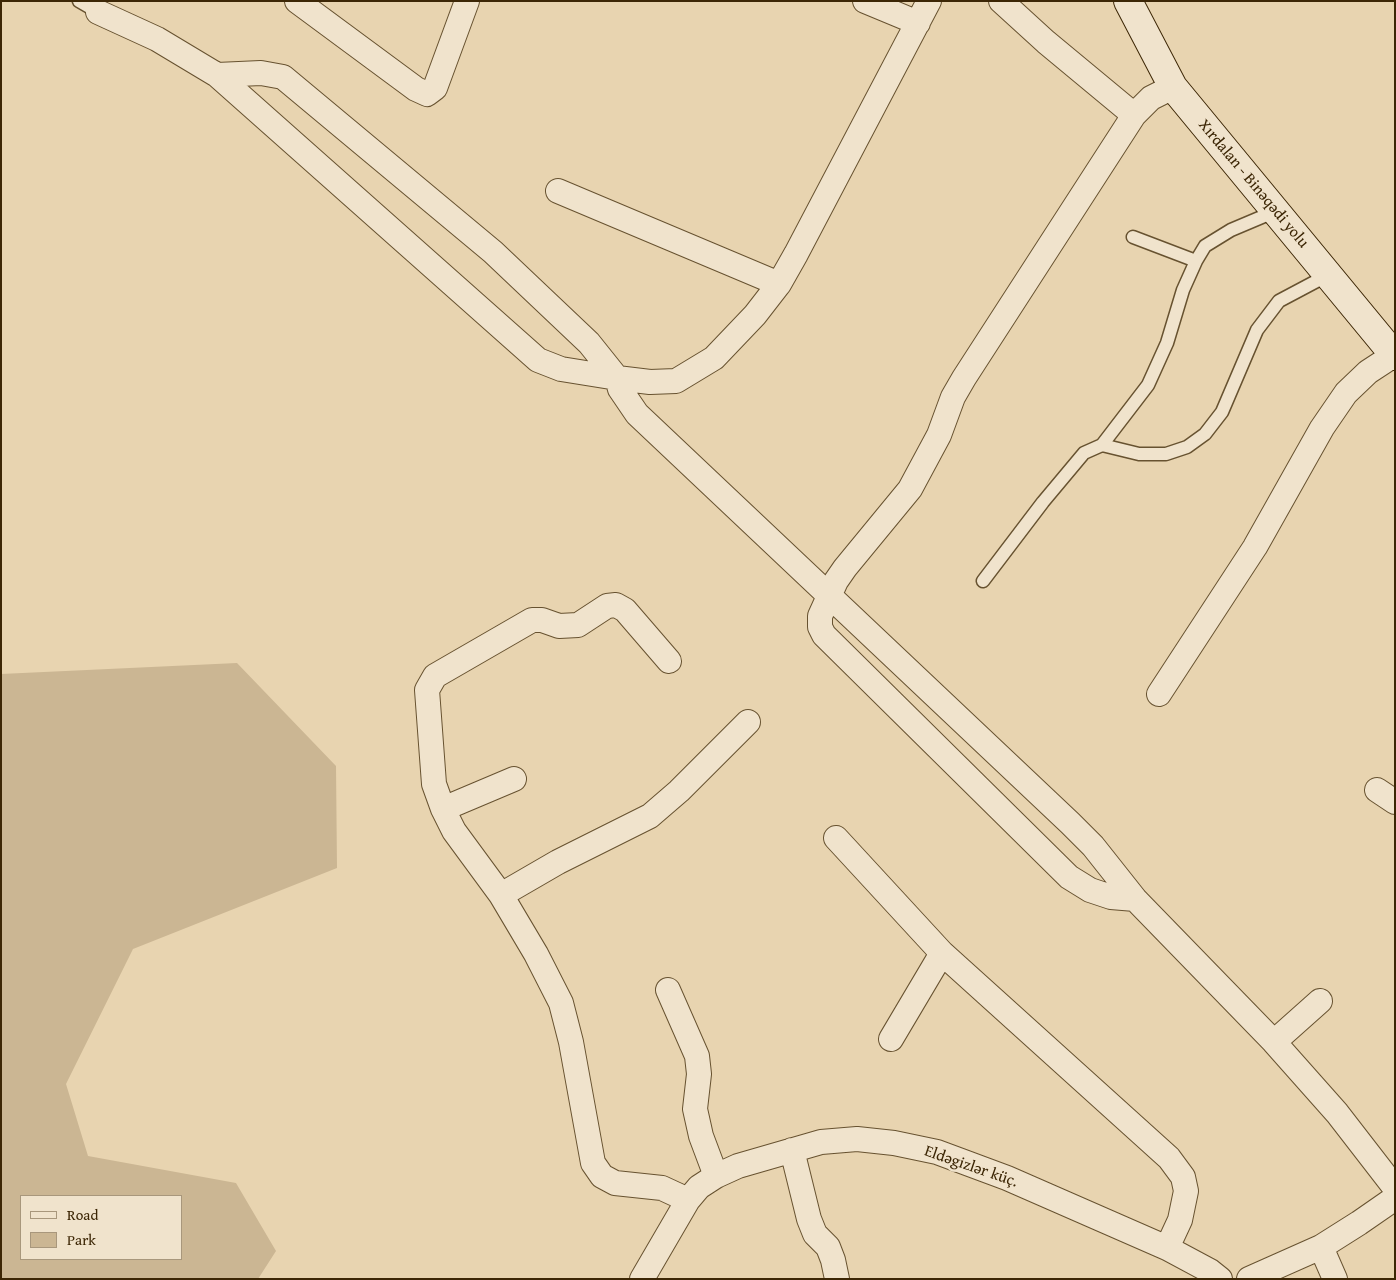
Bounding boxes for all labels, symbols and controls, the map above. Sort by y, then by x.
street label: Xırdalan - Binəqədi yolu [1194,116,1312,252]
street label: Eldəgizlər küç. [922,1142,1020,1192]
legend [20,1195,182,1260]
text: Road [67,1204,98,1225]
text: Park [67,1229,96,1250]

